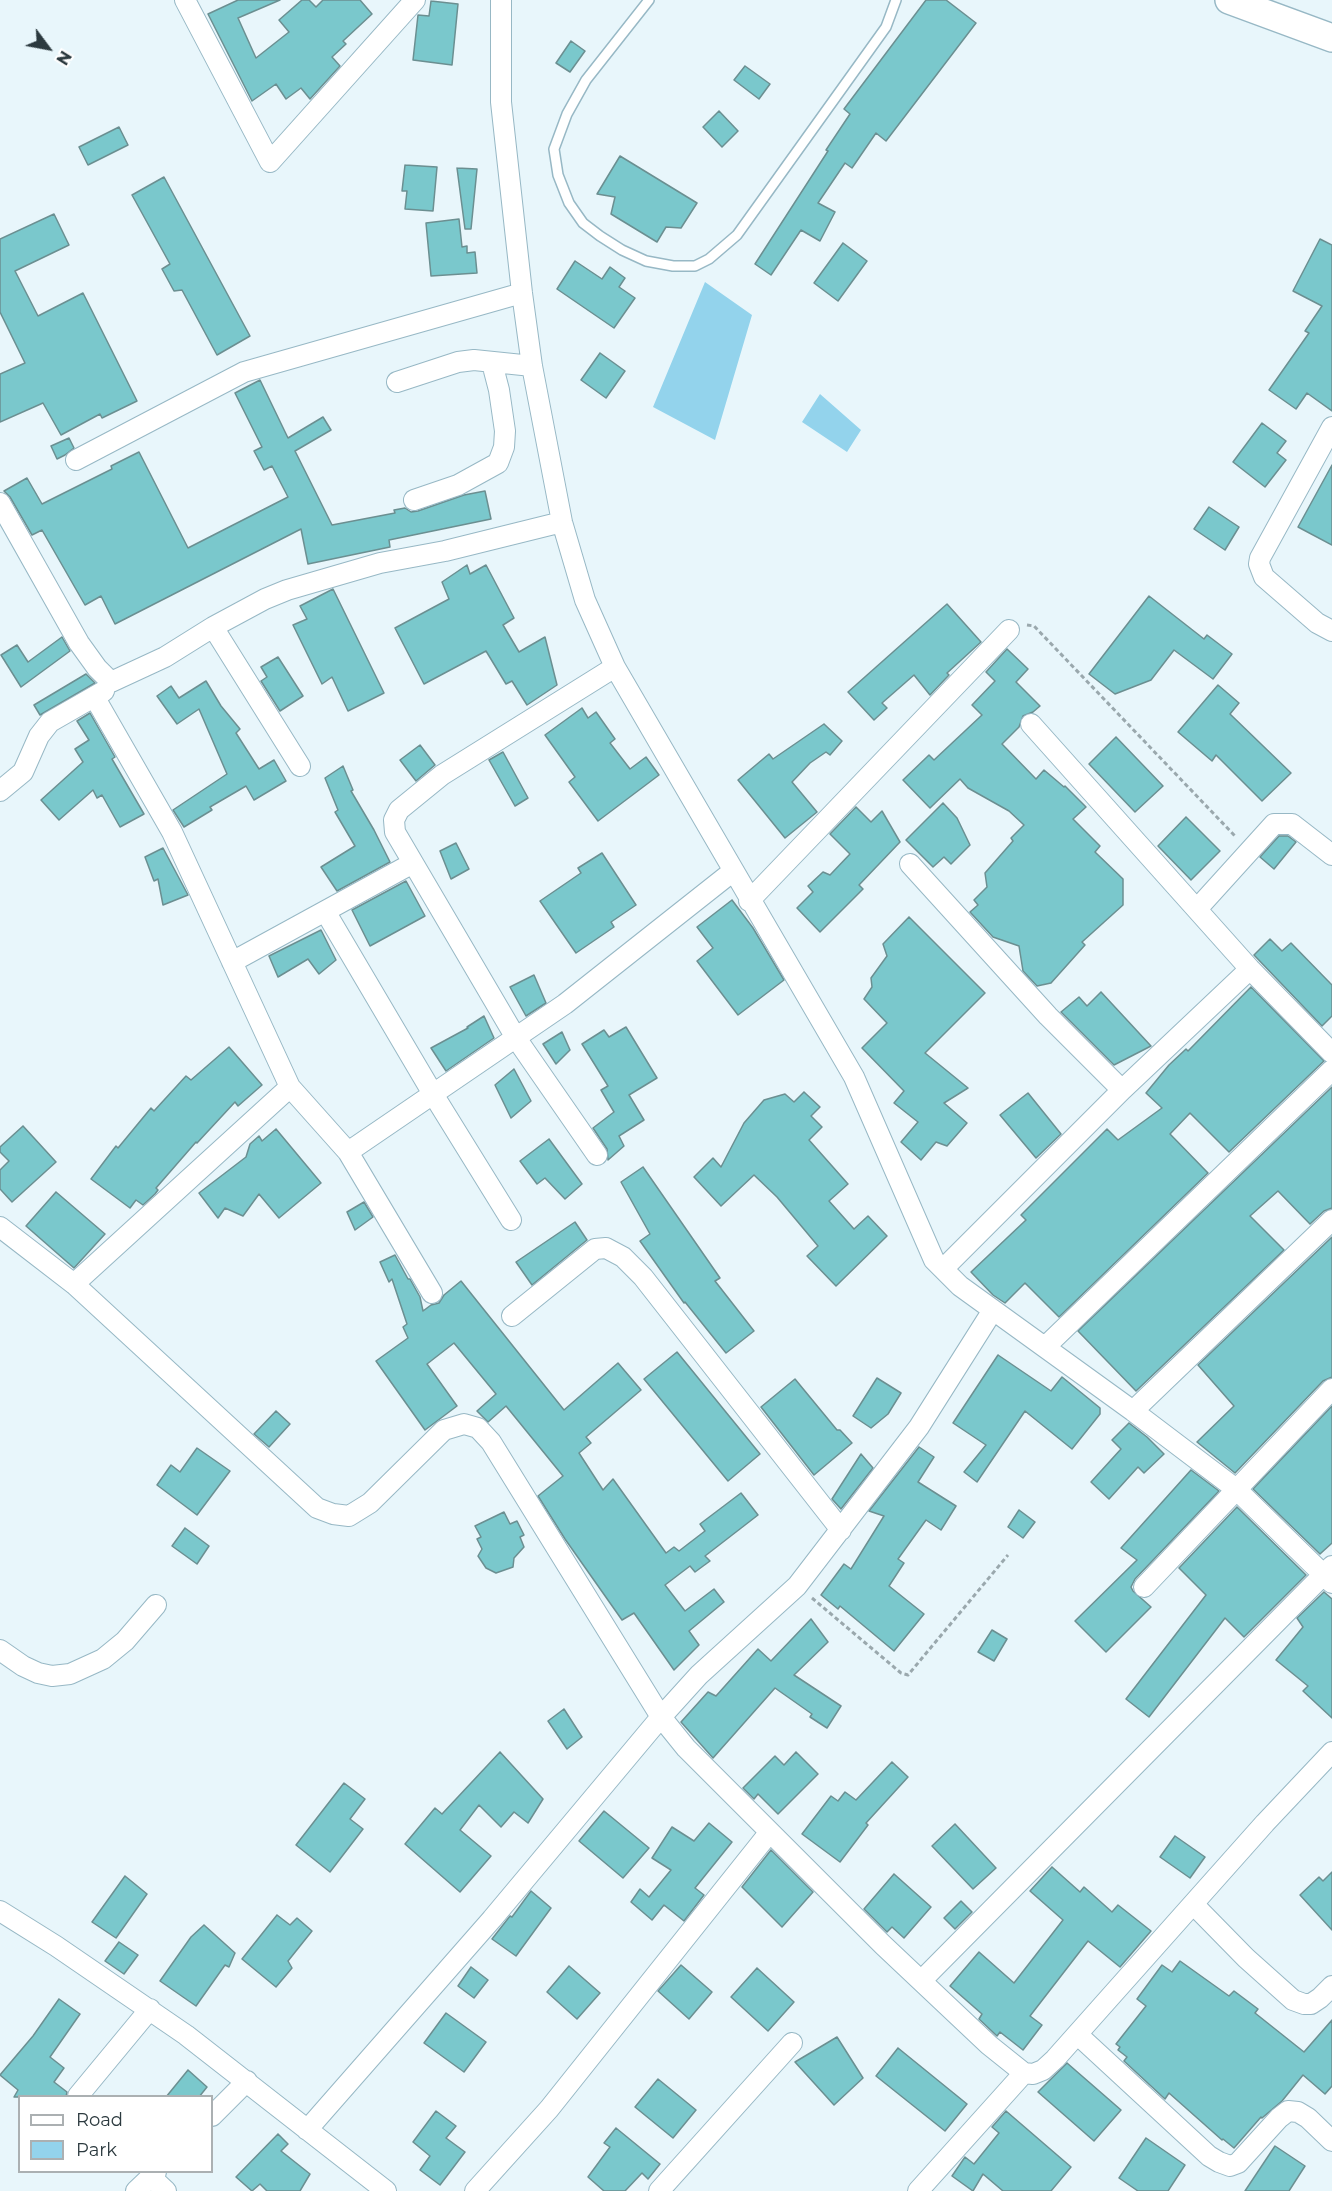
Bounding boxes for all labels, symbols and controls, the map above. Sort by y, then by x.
north arrow [18,18,78,78]
text: N [52,47,75,68]
legend [18,2095,213,2173]
text: Road [76,2109,123,2131]
text: Park [76,2139,117,2161]

